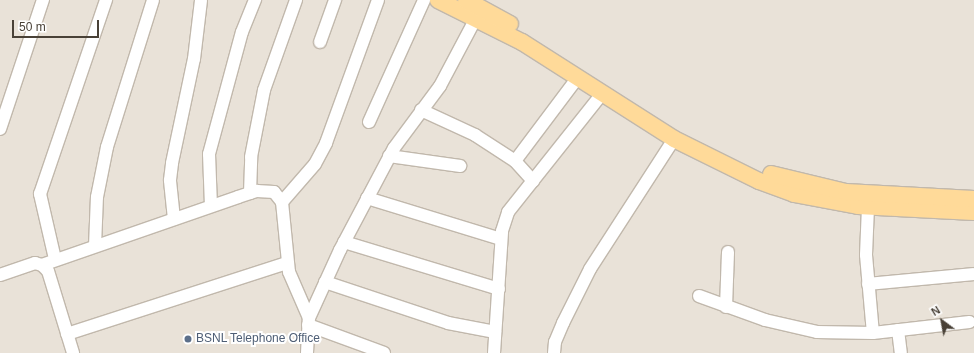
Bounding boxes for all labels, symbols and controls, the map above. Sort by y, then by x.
scale bar [14,12,101,38]
text: 50 m [19,20,46,34]
north arrow [922,301,962,341]
text: N [929,304,942,318]
place label: BSNL Telephone Office [196,332,321,346]
marker: BSNL Telephone Office [183,334,193,344]

